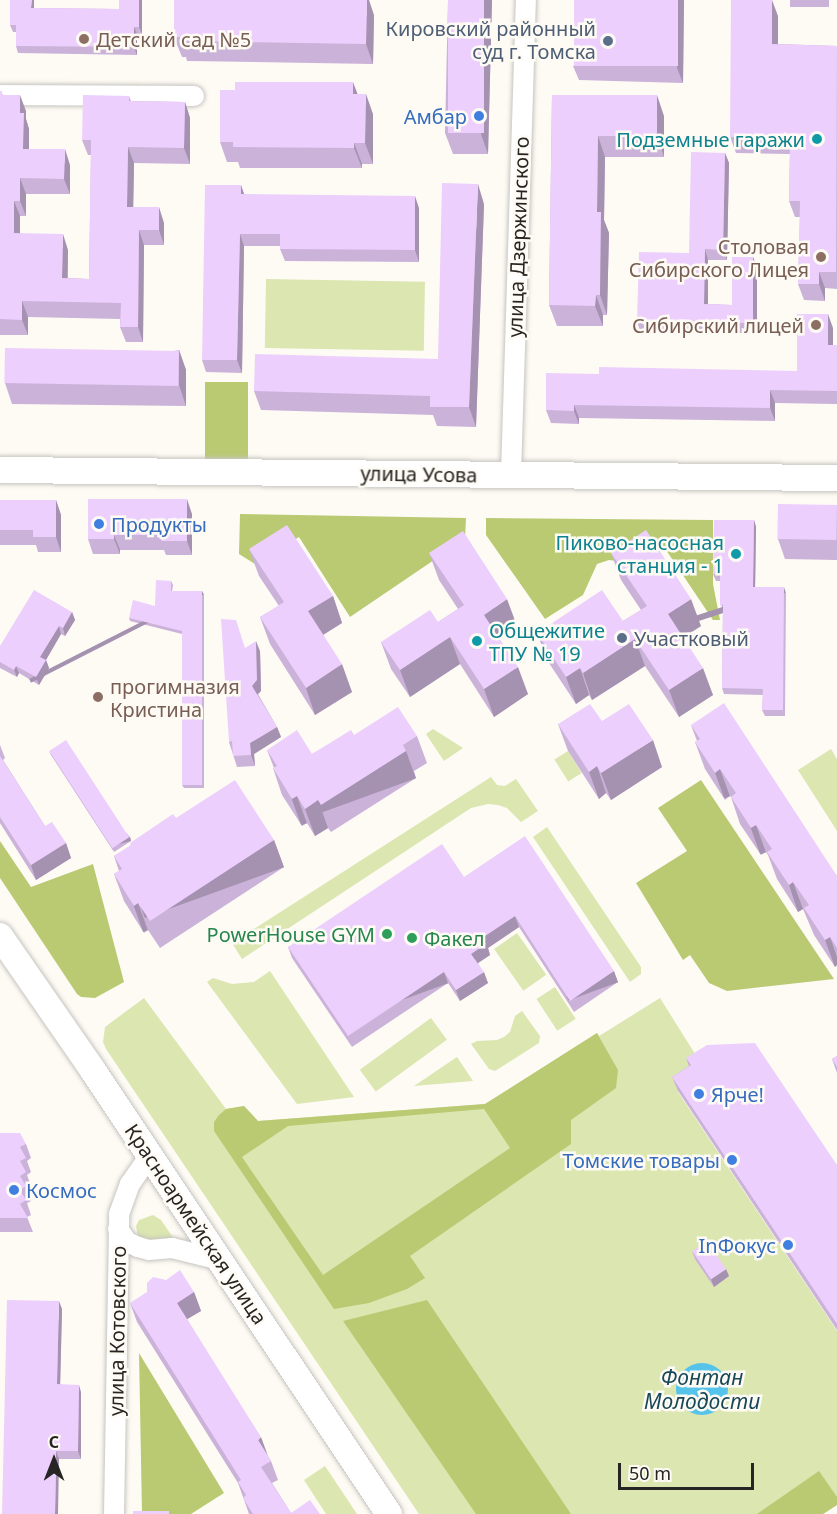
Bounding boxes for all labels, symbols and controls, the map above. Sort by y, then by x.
place label: Кировский районный суд г. Томска [386,17,596,64]
place label: Детский сад №5 [96,27,251,51]
marker: Детский сад №5 [77,32,91,46]
marker: Кировский районный суд г. Томска [601,34,615,48]
place label: Амбар [404,104,467,128]
marker: Амбар [472,109,486,123]
place label: Подземные гаражи [616,127,805,151]
marker: Подземные гаражи [810,132,824,146]
street label: улица Дзержинского [502,136,534,338]
place label: Столовая Сибирского Лицея [629,234,809,281]
marker: Столовая Сибирского Лицея [814,250,828,264]
place label: Сибирский лицей [632,313,804,337]
marker: Сибирский лицей [809,318,823,332]
street label: улица Усова [360,461,478,487]
place label: Продукты [111,512,207,536]
marker: Продукты [92,517,106,531]
place label: Пиково-насосная станция - 1 [555,530,724,577]
marker: Пиково-насосная станция - 1 [729,547,743,561]
place label: Общежитие ТПУ № 19 [489,618,605,665]
place label: Участковый [634,626,749,650]
marker: Участковый [615,631,629,645]
marker: Общежитие ТПУ № 19 [470,634,484,648]
place label: прогимназия Кристина [110,674,240,721]
marker: прогимназия Кристина [91,690,105,704]
place label: PowerHouse GYM [207,922,375,946]
place label: Факел [424,926,484,950]
marker: PowerHouse GYM [380,927,394,941]
marker: Факел [405,931,419,945]
place label: Ярче! [711,1082,764,1106]
marker: Ярче! [692,1087,706,1101]
street label: Красноармейская улица [120,1119,272,1329]
place label: Томские товары [563,1148,720,1172]
marker: Томские товары [725,1153,739,1167]
place label: Космос [26,1178,97,1202]
marker: Космос [7,1183,21,1197]
place label: InФокус [699,1233,776,1257]
marker: InФокус [781,1238,795,1252]
street label: улица Котовского [104,1246,130,1416]
water label: Фонтан Молодости [644,1364,760,1414]
north arrow [24,1430,84,1490]
text: С [49,1431,59,1453]
scale bar [621,1451,758,1489]
text: 50 m [629,1461,671,1485]

